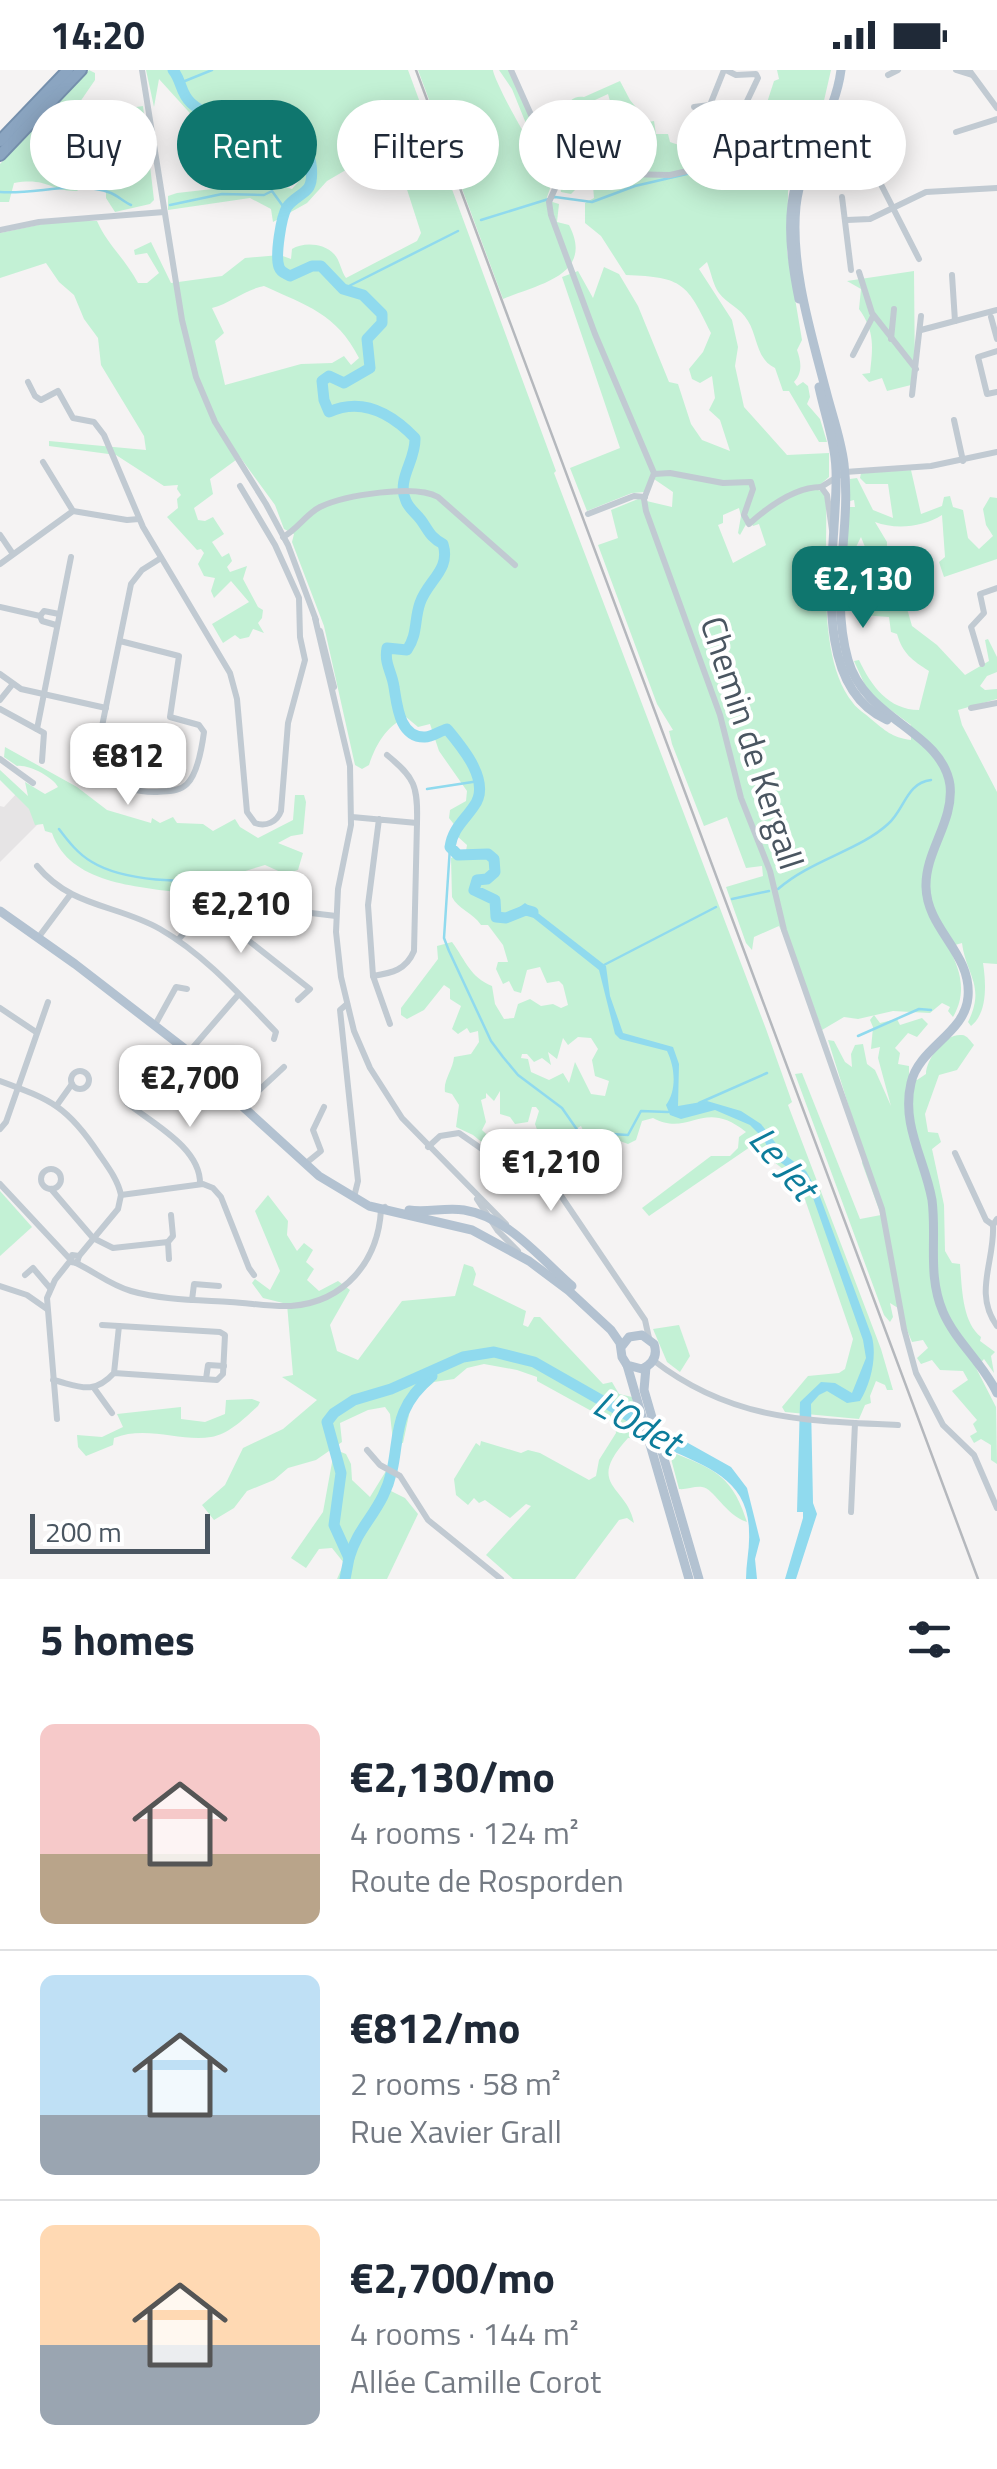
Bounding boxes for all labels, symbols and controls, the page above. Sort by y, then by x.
text: 14:20 [50,6,145,64]
chip: Buy [30,100,157,190]
chip: Rent [177,100,317,190]
chip: Filters [337,100,499,190]
chip: New [519,100,657,190]
chip: Apartment [677,100,906,190]
pin: €2,130 [782,546,944,631]
text: €2,130 [814,554,912,602]
street label: Chemin de Kergall [687,609,819,876]
pin: €812 [69,723,187,808]
text: €812 [92,731,164,779]
pin: €2,210 [160,871,322,956]
text: €2,210 [192,879,290,927]
pin: €2,700 [109,1045,271,1130]
text: €2,700 [141,1053,239,1101]
water label: Le Jet [735,1113,835,1215]
pin: €1,210 [470,1129,632,1214]
text: €1,210 [502,1137,600,1185]
water label: L'Odet [583,1374,695,1472]
scale bar [30,1509,210,1554]
text: 200 m [45,1510,122,1553]
text: 5 homes [40,1607,195,1671]
icon: filters [902,1612,957,1667]
text: €2,130/mo [350,1744,555,1808]
icon: home [120,1764,240,1884]
text: 4 rooms · 124 m² [350,1808,579,1856]
text: Route de Rosporden [350,1856,624,1904]
text: €812/mo [350,1995,520,2059]
icon: home [120,2015,240,2135]
text: 2 rooms · 58 m² [350,2059,561,2107]
text: Rue Xavier Grall [350,2107,562,2155]
text: €2,700/mo [350,2245,555,2309]
icon: home [120,2265,240,2385]
text: 4 rooms · 144 m² [350,2309,579,2357]
text: Allée Camille Corot [350,2357,601,2405]

